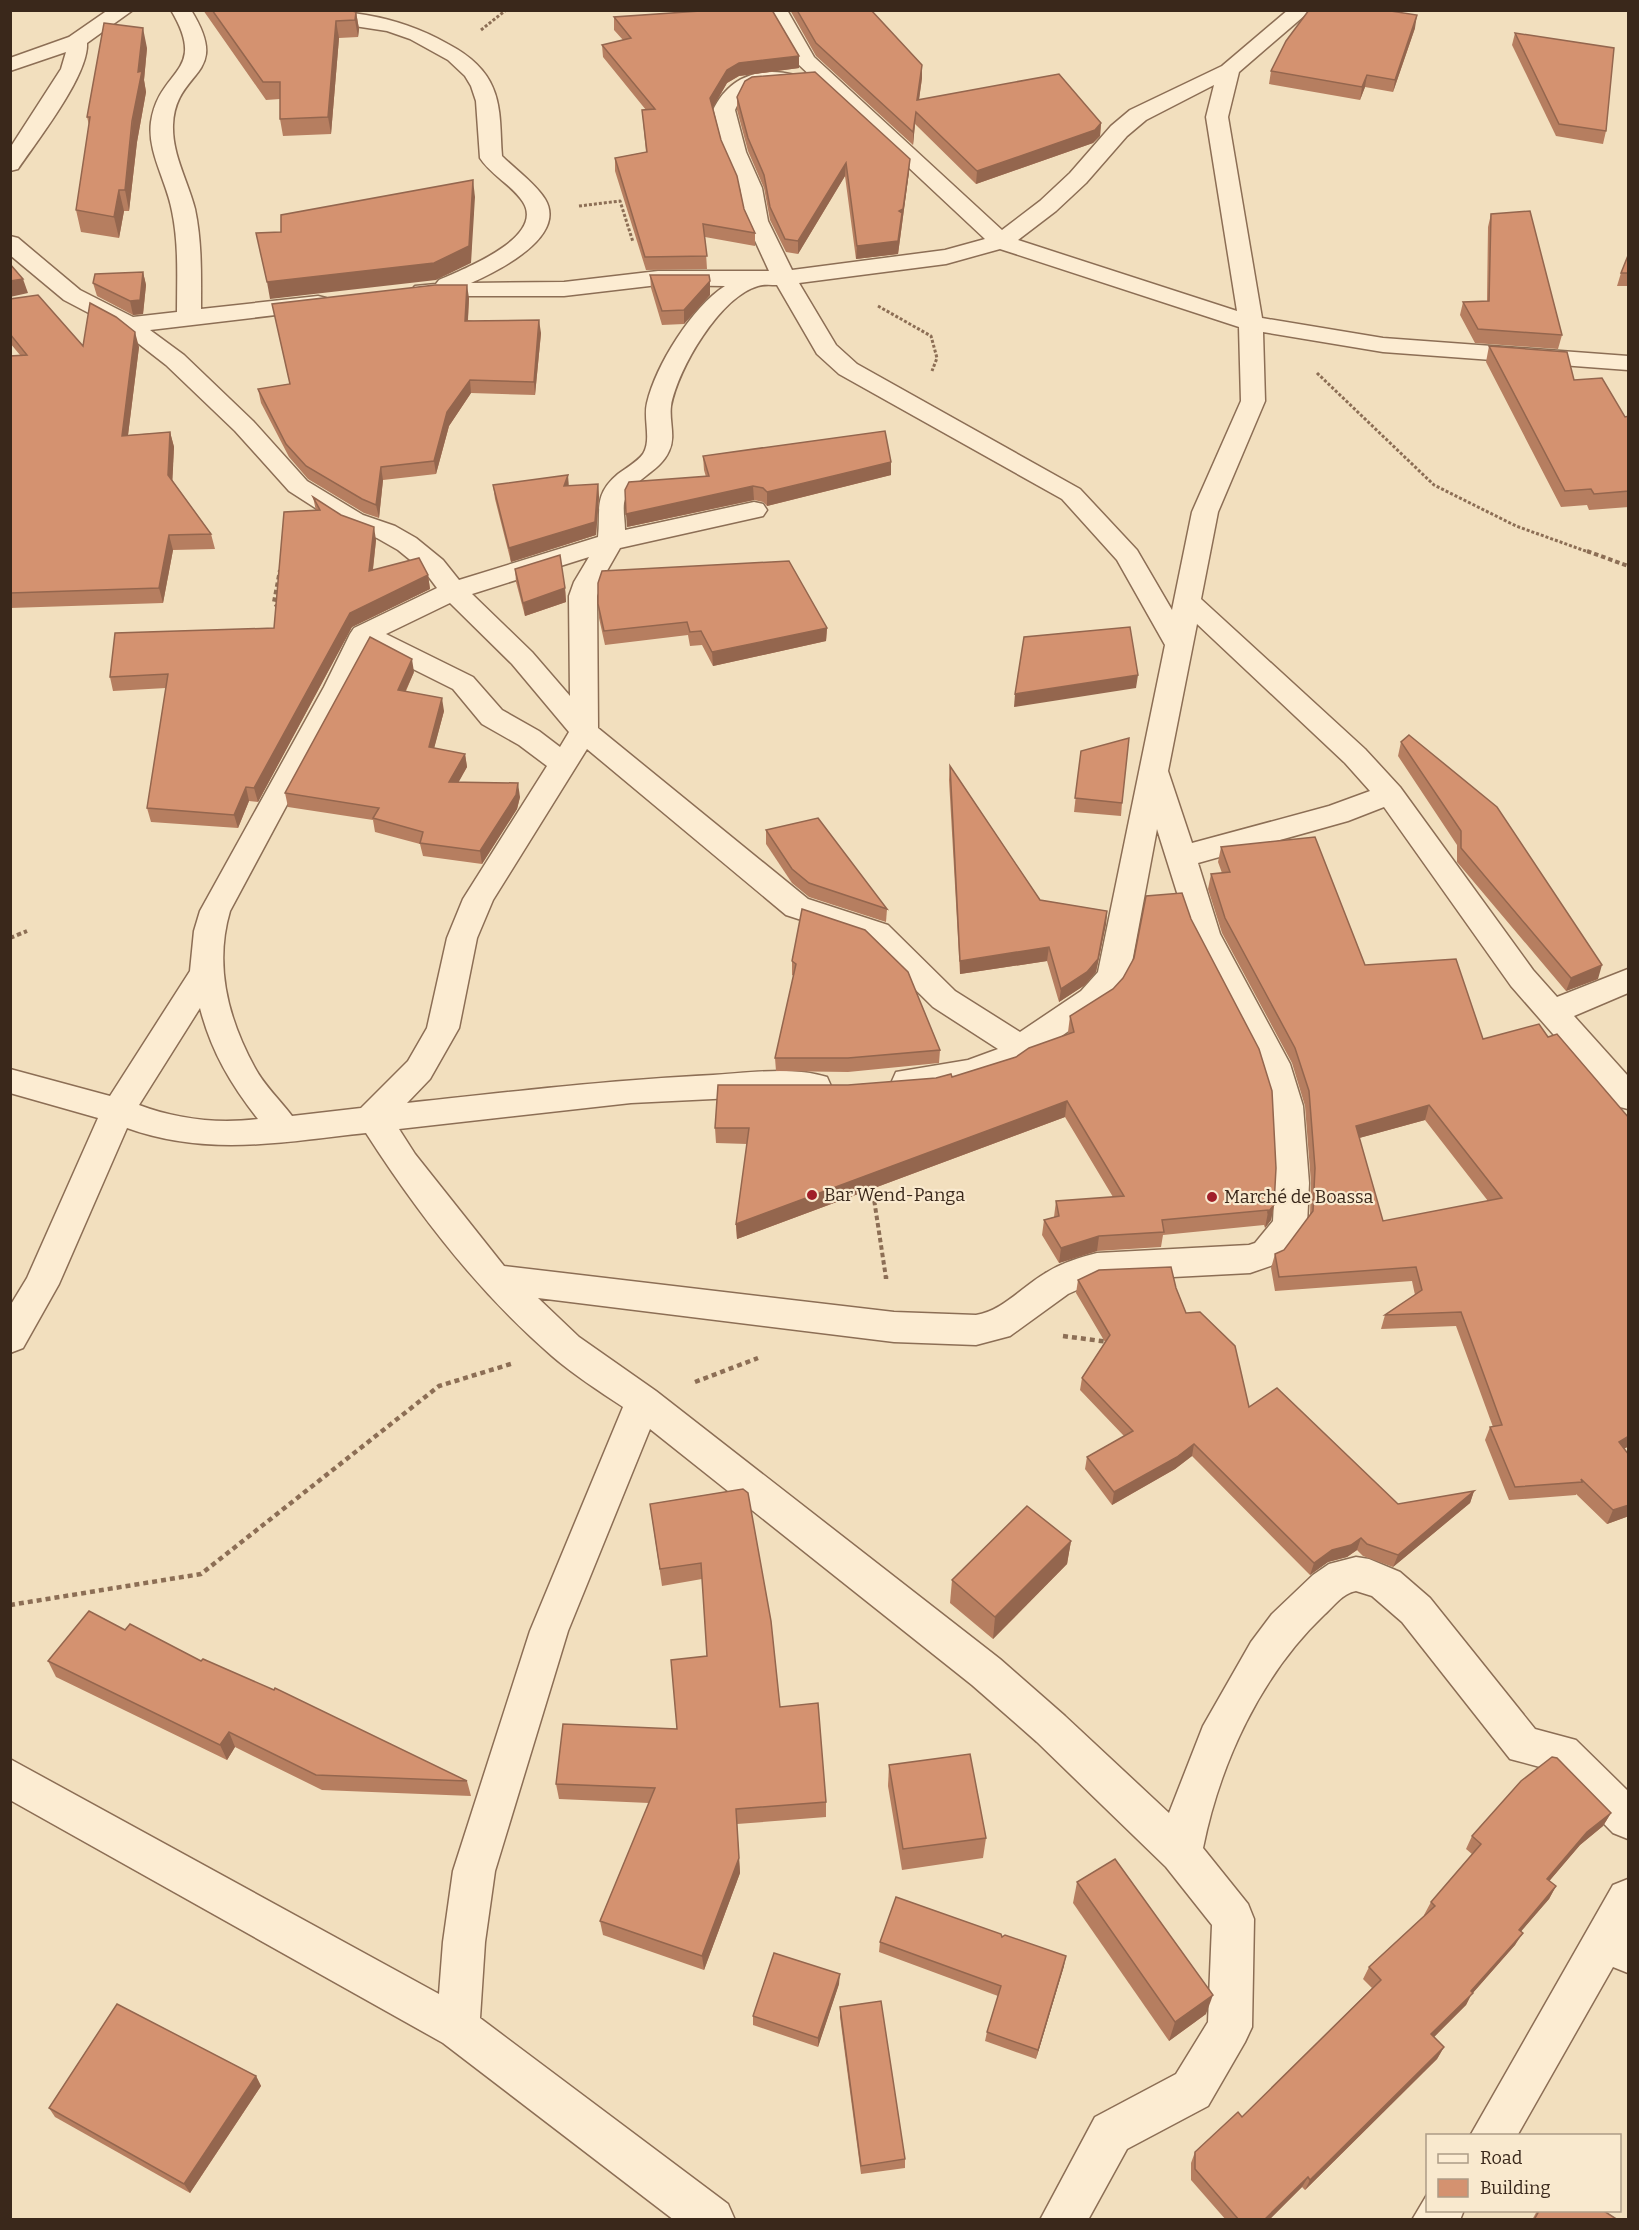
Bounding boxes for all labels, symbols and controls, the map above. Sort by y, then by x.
place label: Bar Wend-Panga [824,1184,965,1206]
place label: Marché de Boassa [1224,1186,1374,1208]
marker: Bar Wend-Panga [805,1188,819,1202]
marker: Marché de Boassa [1205,1190,1219,1204]
legend [1426,2134,1621,2212]
text: Road [1480,2147,1523,2169]
text: Building [1480,2177,1551,2199]

